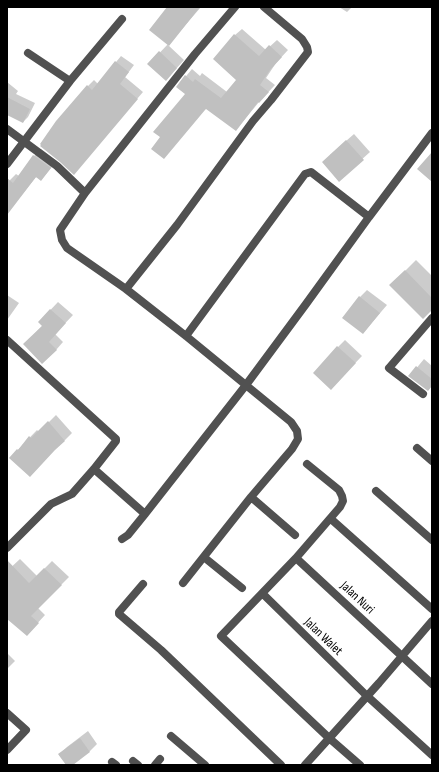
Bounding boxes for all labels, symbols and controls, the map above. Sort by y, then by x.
street label: Jalan Nuri [337,578,377,618]
street label: Jalan Walet [301,615,345,659]

